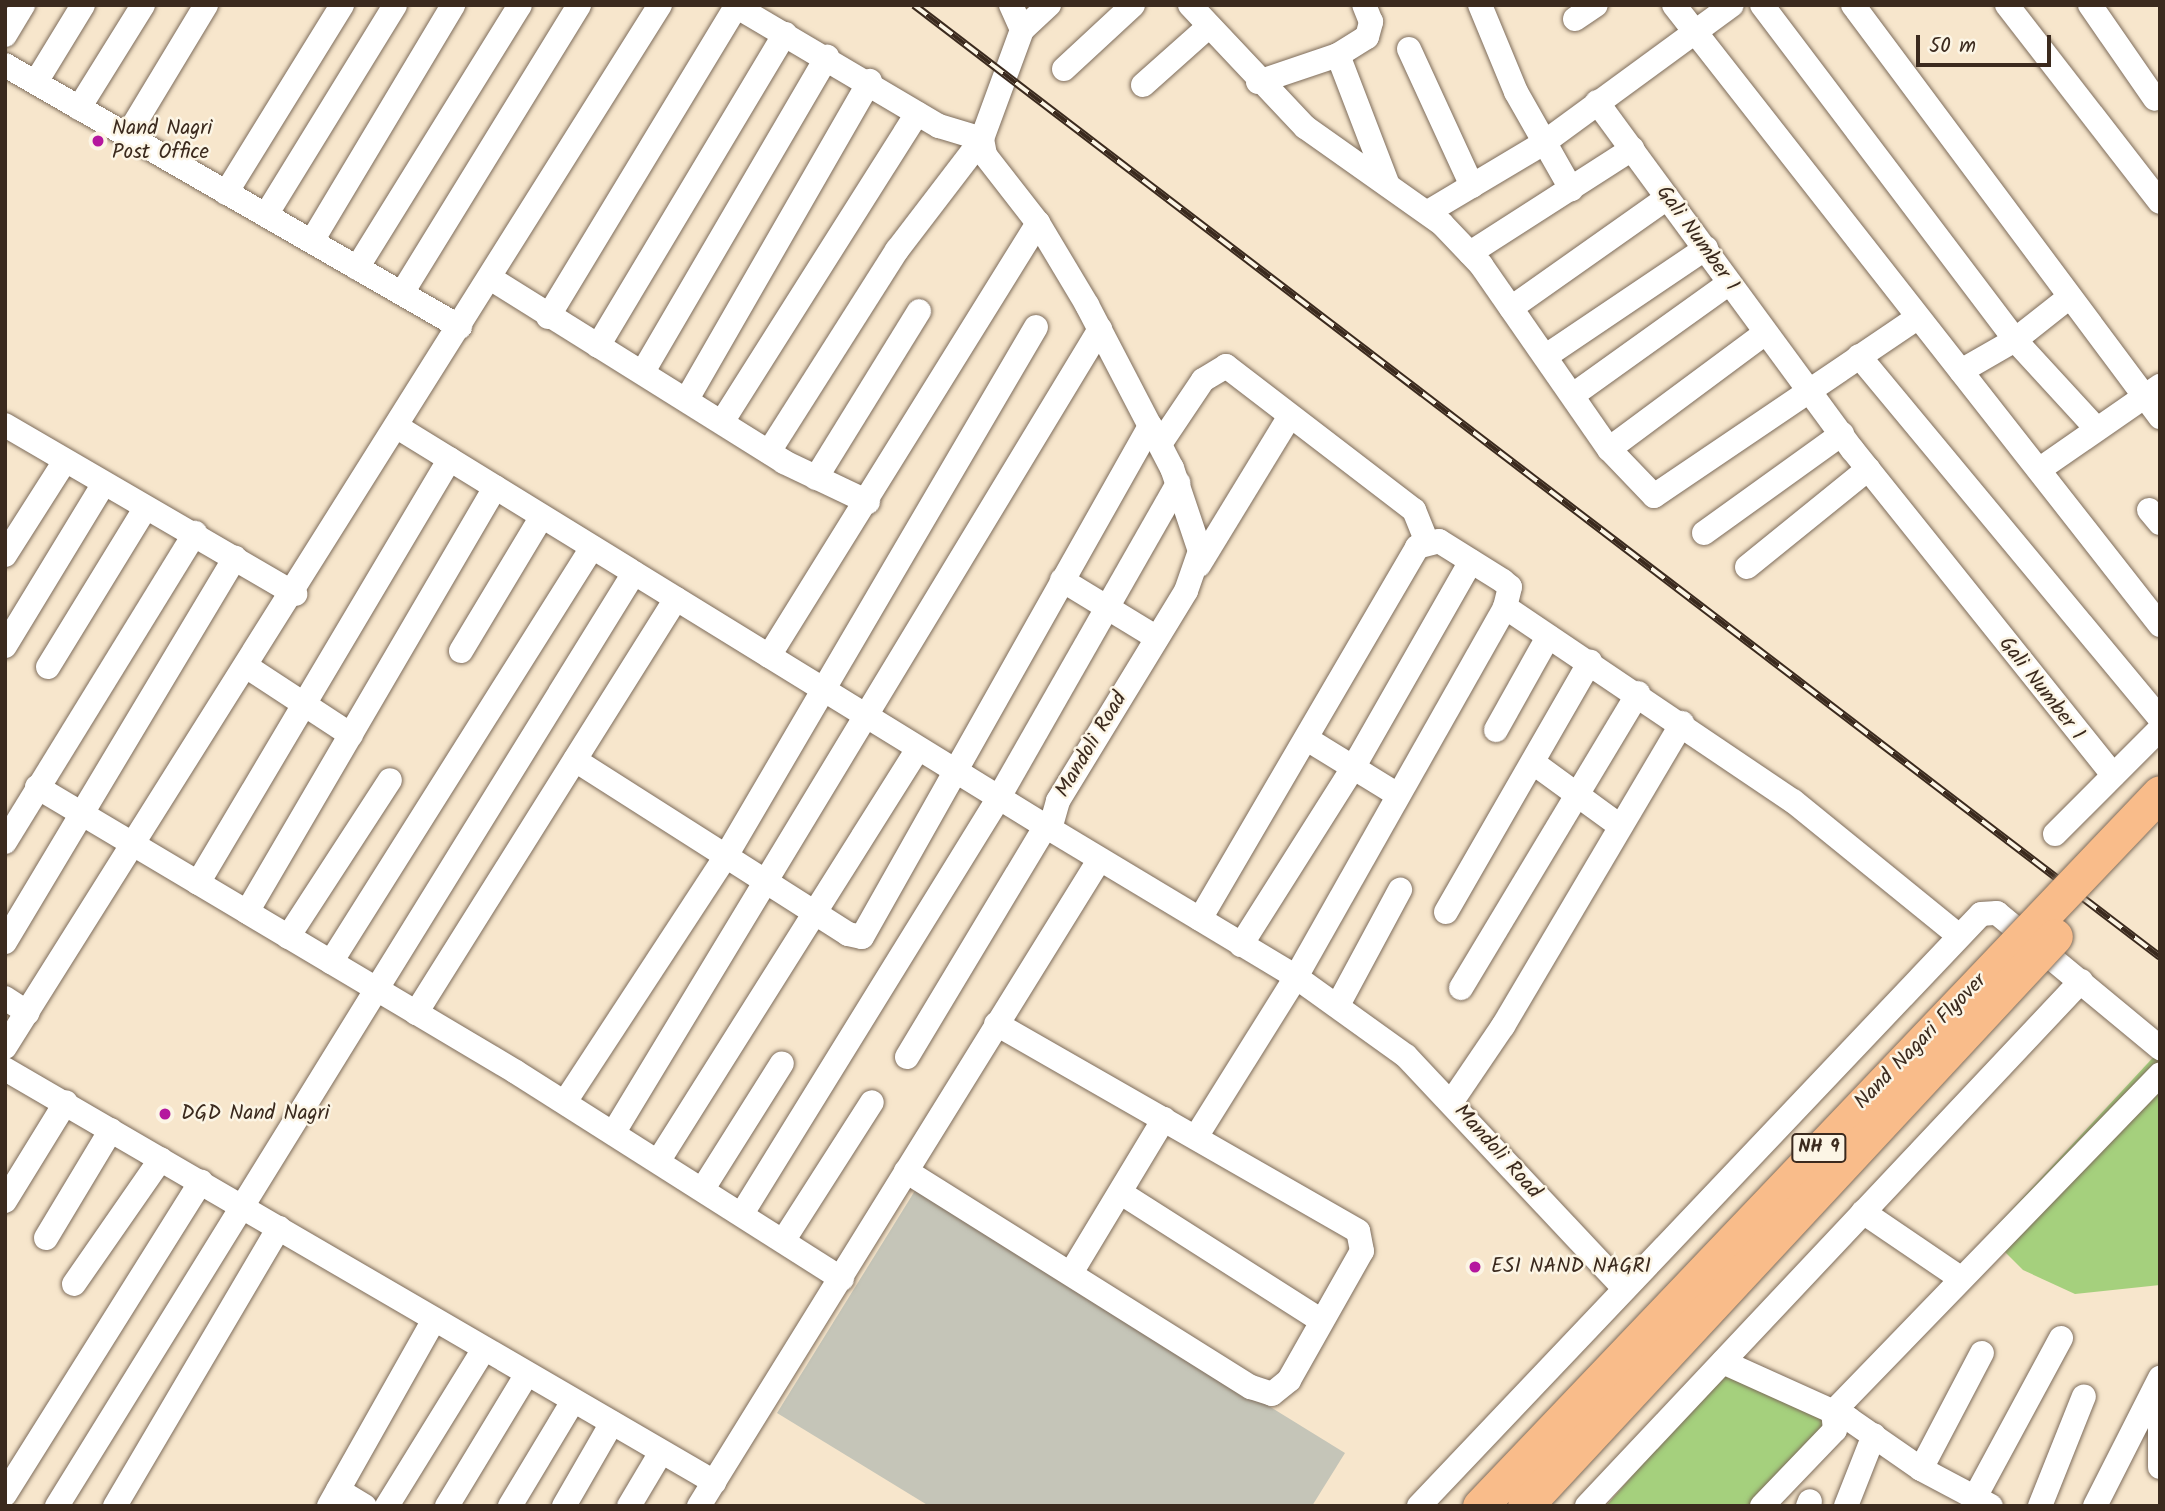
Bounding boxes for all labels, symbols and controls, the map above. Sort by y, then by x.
scale bar [1920,21,2055,65]
text: 50 m [1929,30,1976,63]
place label: Nand Nagri Post Office [112,116,212,166]
marker: Nand Nagri Post Office [90,133,106,149]
street label: Gali Number 1 [1650,181,1744,297]
street label: Gali Number 1 [1993,632,2089,746]
street label: Mandoli Road [1051,688,1133,802]
street label: Nand Nagari Flyover [1850,969,1992,1115]
street label: Mandoli Road [1448,1100,1546,1204]
place label: DGD Nand Nagri [181,1101,329,1127]
marker: DGD Nand Nagri [155,1104,175,1124]
road number: NH 9 [1791,1132,1847,1164]
place label: ESI NAND NAGRI [1491,1254,1651,1280]
marker: ESI NAND NAGRI [1465,1257,1485,1277]

